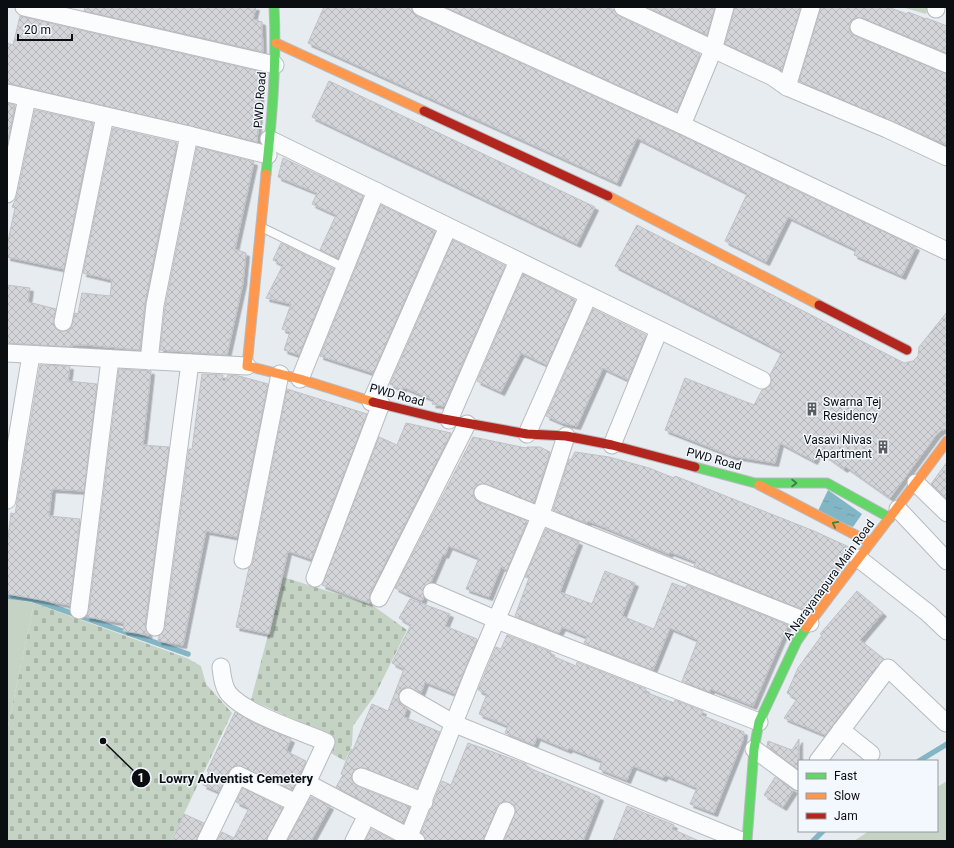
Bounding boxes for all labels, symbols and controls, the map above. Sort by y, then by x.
scale bar [18,16,72,42]
text: 20 m [24,23,51,37]
street label: PWD Road [251,71,269,129]
street label: PWD Road [368,381,426,409]
place label: Swarna Tej Residency [823,395,882,423]
building icon: Swarna Tej Residency [804,401,820,417]
place label: Vasavi Nivas Apartment [804,433,872,461]
building icon: Vasavi Nivas Apartment [875,439,891,455]
street label: PWD Road [685,445,743,473]
one-way arrow [791,479,797,487]
street label: A Narayanapura Main Road [781,517,877,643]
one-way arrow [832,522,839,529]
legend [798,760,938,832]
callout: Lowry Adventist Cemetery [131,766,321,791]
text: Fast [834,769,857,783]
text: 1 [138,771,144,785]
text: Lowry Adventist Cemetery [159,771,314,786]
text: Slow [834,789,860,803]
text: Jam [834,809,858,823]

